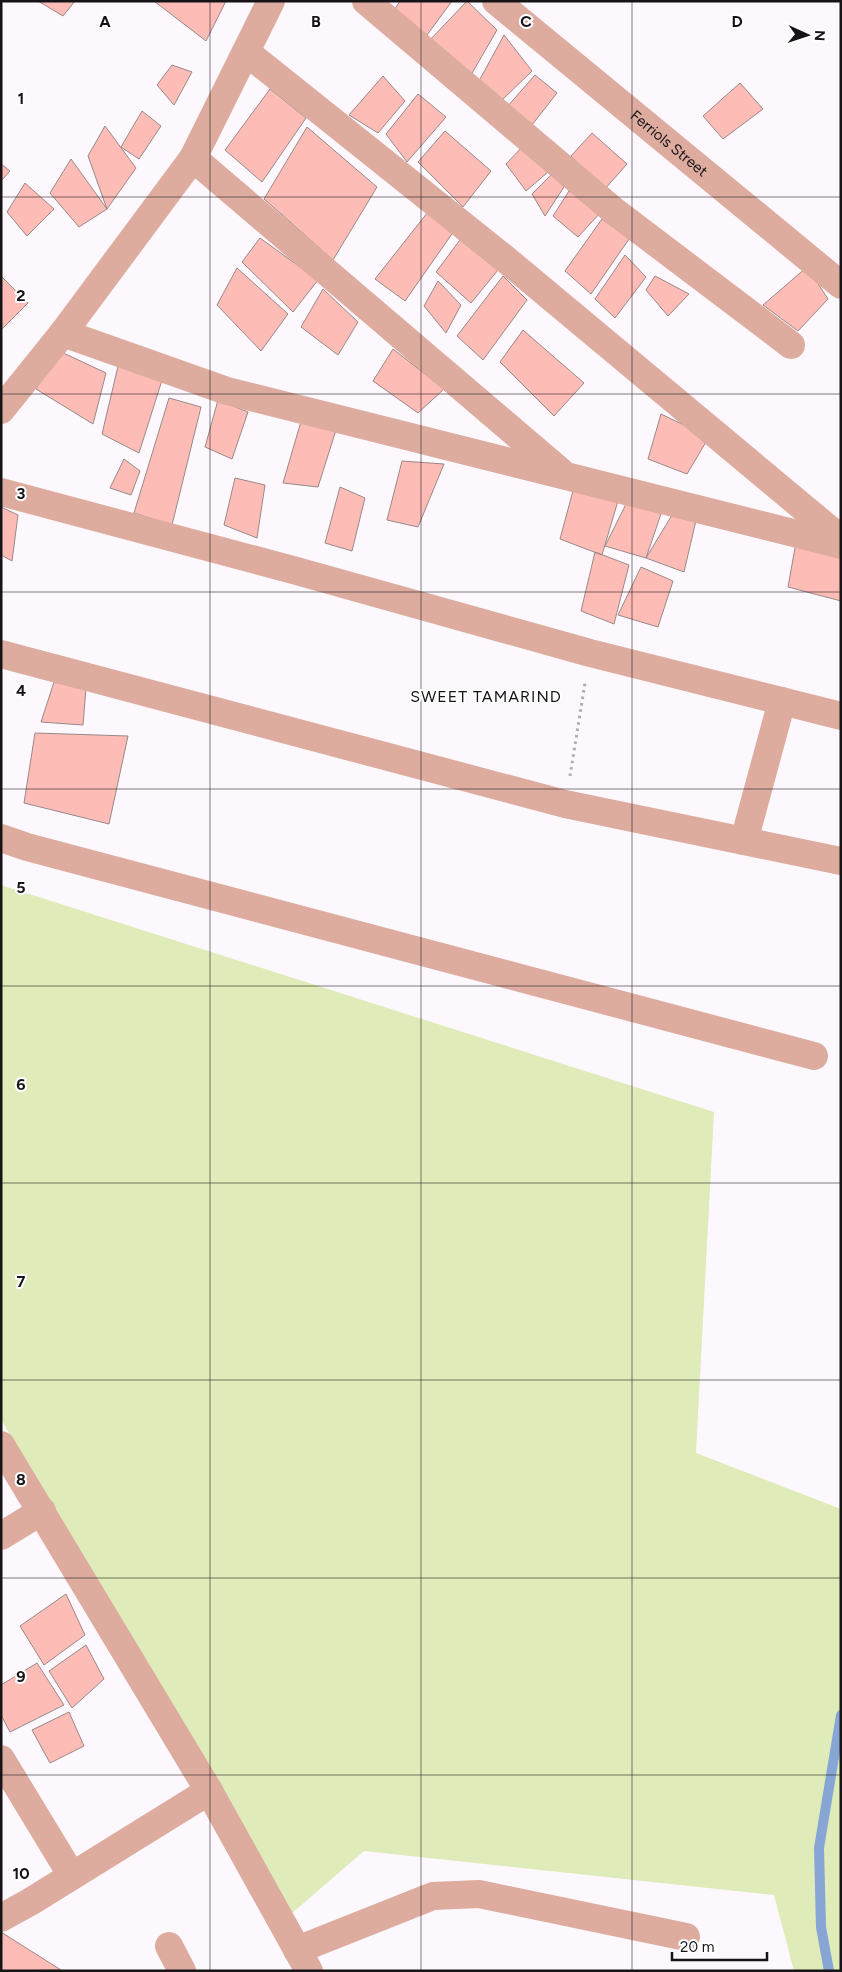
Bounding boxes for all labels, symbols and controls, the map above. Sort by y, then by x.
north arrow [782,10,832,60]
text: A [99,12,111,31]
text: B [311,12,321,31]
text: C [520,12,532,31]
text: D [731,12,743,31]
text: N [811,30,828,42]
text: 1 [18,89,24,108]
street label: Ferriols Street [627,106,711,181]
text: 2 [16,286,26,305]
text: 3 [17,484,26,503]
text: 4 [16,681,26,700]
district label: SWEET TAMARIND [410,687,562,706]
text: 5 [16,878,26,897]
text: 6 [16,1075,26,1094]
text: 7 [17,1272,26,1291]
text: 8 [16,1470,26,1489]
text: 9 [16,1667,26,1686]
text: 10 [12,1864,30,1883]
scale bar [672,1930,767,1962]
text: 20 m [680,1938,714,1956]

